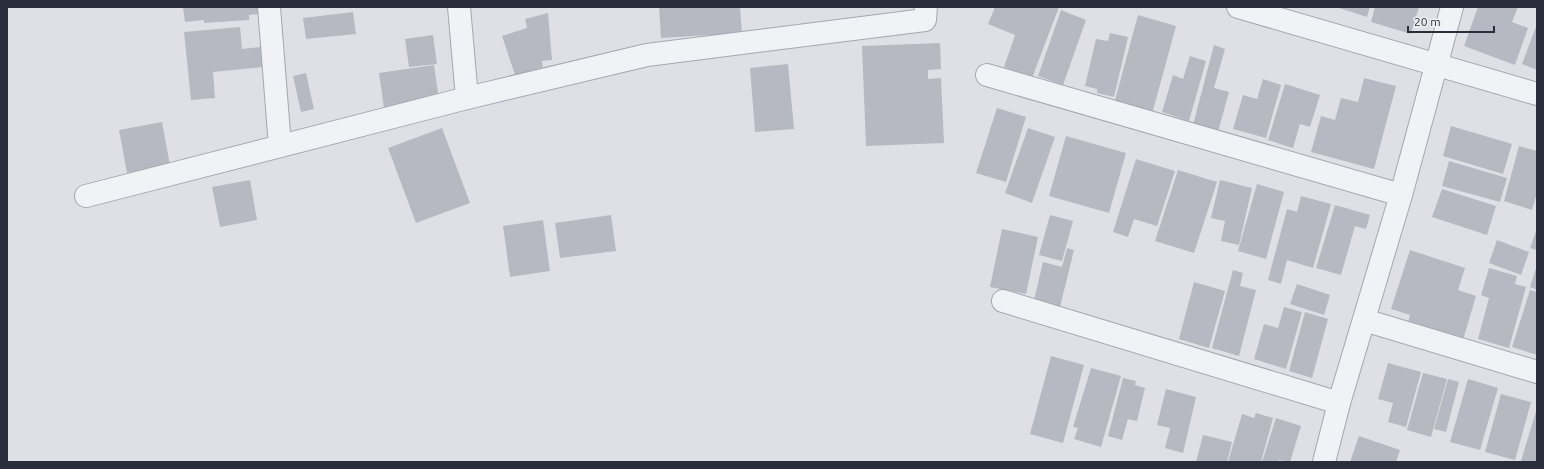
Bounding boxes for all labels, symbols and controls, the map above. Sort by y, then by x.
scale bar [1408,8,1494,34]
text: 20 m [1414,15,1441,28]

